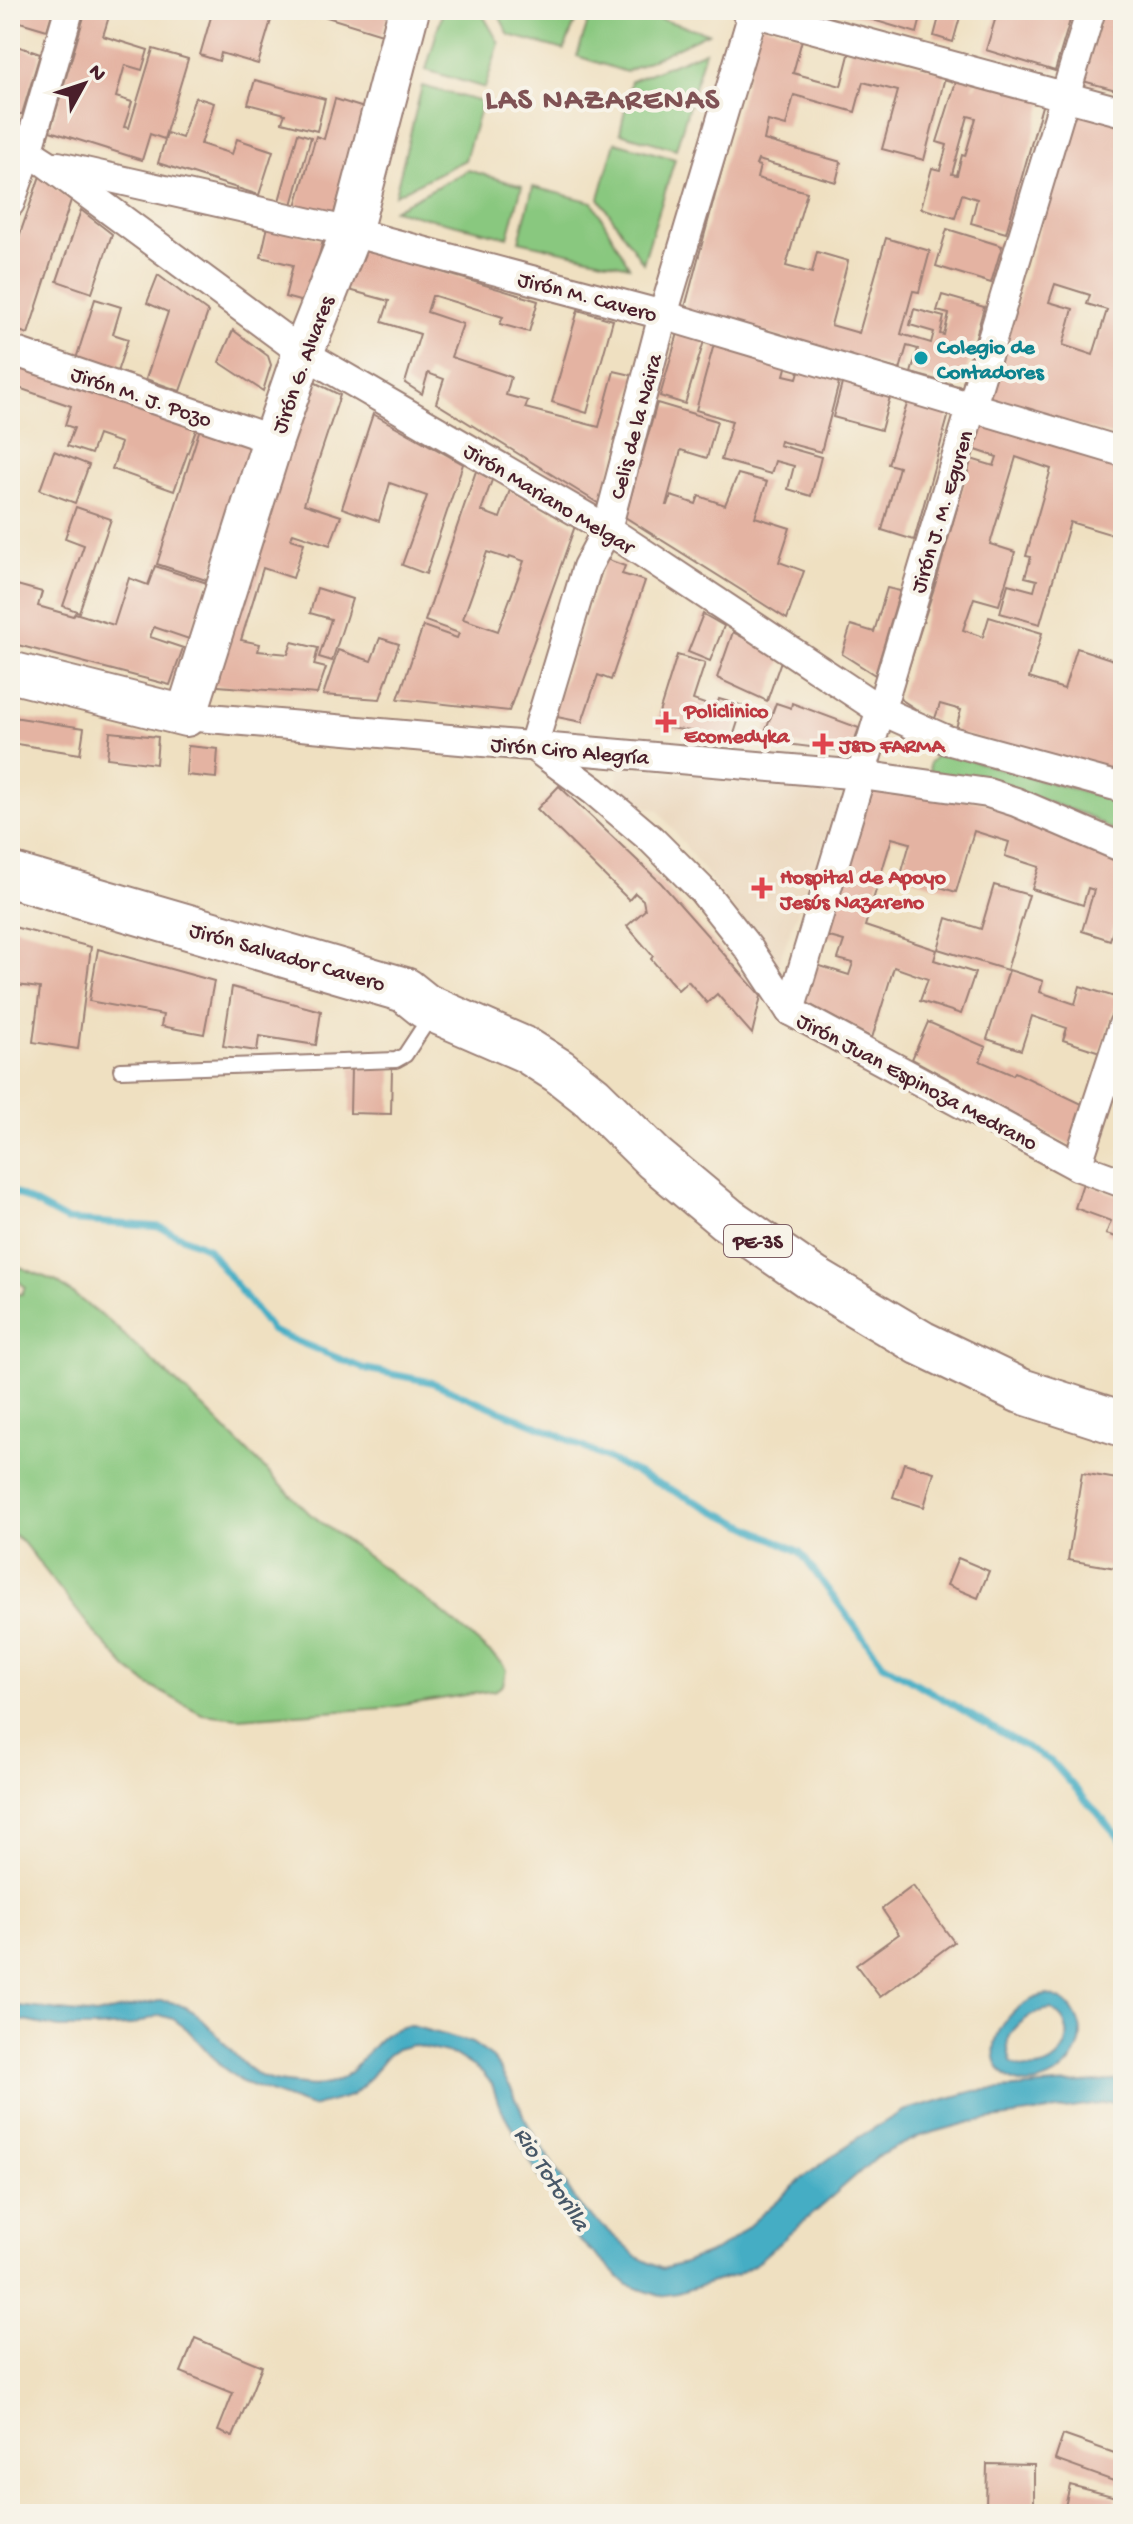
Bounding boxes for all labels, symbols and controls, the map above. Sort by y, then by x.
north arrow [44,44,124,124]
text: N [82,60,111,88]
district label: LAS NAZARENAS [485,85,721,120]
street label: Jirón M. Cavero [514,268,659,330]
street label: Jirón G. Alvares [268,292,342,438]
place label: Colegio de Contadores [936,336,1045,387]
marker: Colegio de Contadores [912,349,930,367]
street label: Celis de la Naira [606,351,670,502]
street label: Jirón M. J. Pozo [67,363,214,435]
street label: Jirón J. M. Eguren [907,427,981,597]
street label: Jirón Mariano Melgar [458,439,640,563]
place label: Policlinico Ecomedyka [683,700,791,751]
marker: Policlinico Ecomedyka [655,711,677,733]
street label: Jirón Ciro Alegría [489,733,651,773]
marker: J&D FARMA [814,735,832,753]
place label: J&D FARMA [838,735,946,761]
place label: Hospital de Apoyo Jesús Nazareno [779,866,946,917]
marker: Hospital de Apoyo Jesús Nazareno [751,877,773,899]
street label: Jirón Salvador Cavero [186,918,388,999]
street label: Jirón Juan Espinoza Medrano [791,1009,1041,1158]
road number: PE-3S [724,1225,792,1257]
water label: Rio Totorilla [506,2123,595,2238]

